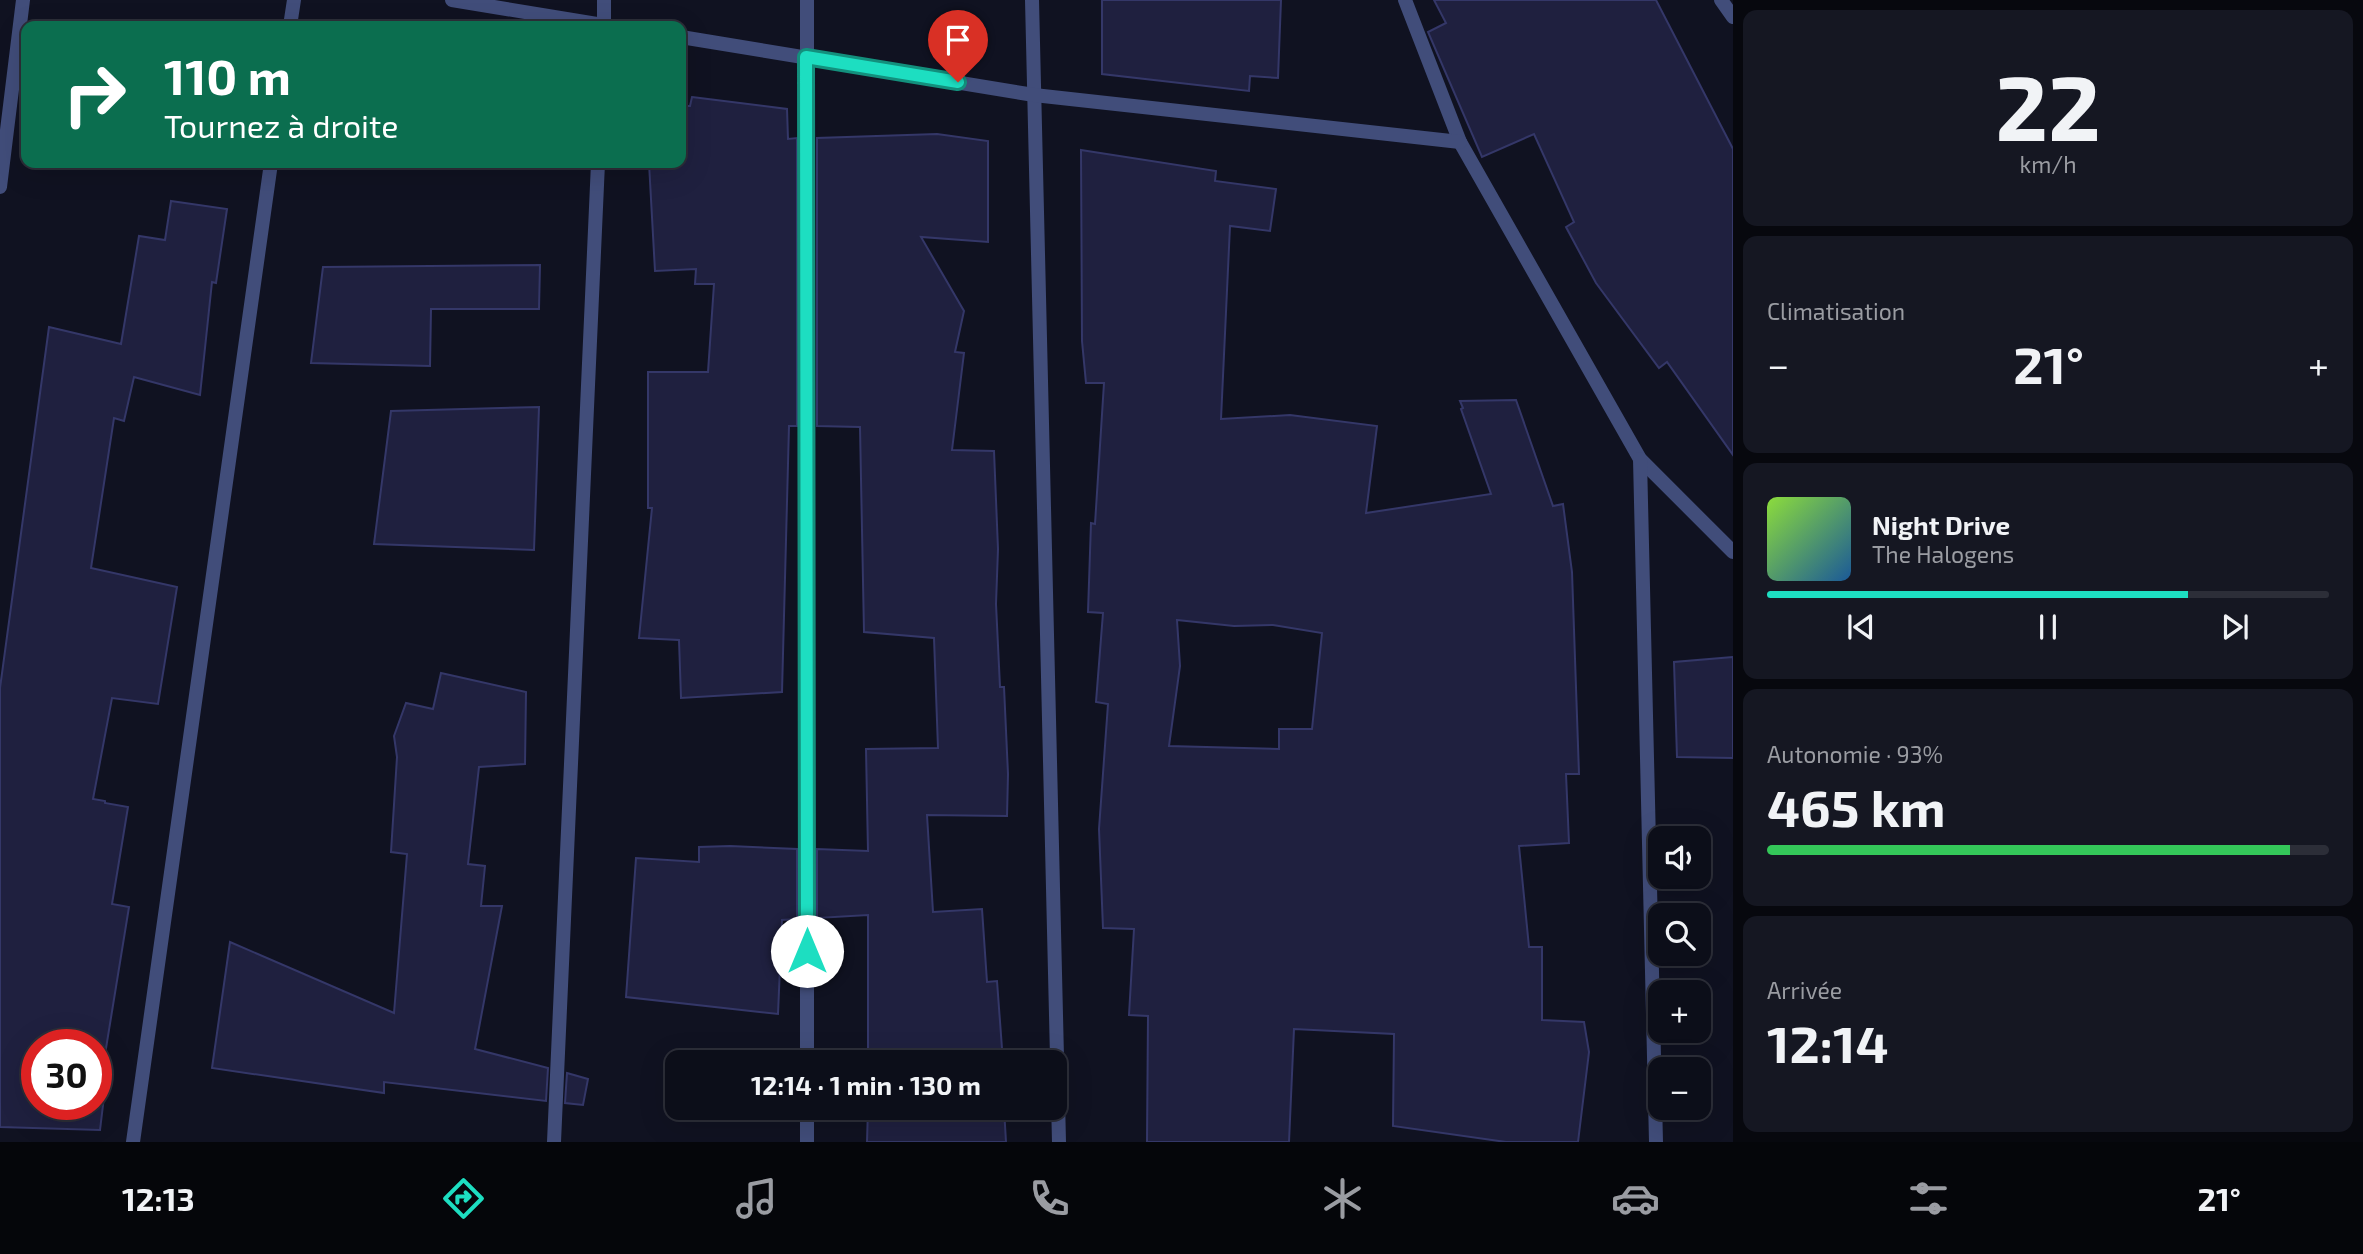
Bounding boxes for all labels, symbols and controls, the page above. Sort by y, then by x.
pin [928,10,988,82]
icon: arrive [939,21,977,59]
text: 110 m [164,46,291,105]
icon: right [49,49,140,140]
text: 22 [1995,50,2101,159]
text: Tournez à droite [164,106,398,144]
text: km/h [2019,150,2077,178]
text: Climatisation [1767,297,1905,325]
text: 21° [2013,332,2084,394]
text: − [1767,341,1789,387]
text: + [2308,341,2329,387]
text: Night Drive [1872,509,2010,540]
text: The Halogens [1872,540,2014,568]
icon: previous [1842,608,1880,646]
icon: pause [2029,608,2067,646]
icon: next [2216,608,2254,646]
text: Autonomie · 93% [1767,740,1943,768]
text: 465 km [1767,775,1946,837]
map controls [1648,826,1711,1120]
button: sound [1648,826,1711,889]
button: search [1648,903,1711,966]
position arrow [770,914,844,988]
text: Arrivée [1767,976,1842,1004]
button: + [1648,980,1711,1043]
text: 12:14 [1767,1011,1889,1073]
speed limit sign: 30 [21,1029,112,1120]
button: − [1648,1057,1711,1120]
text: 12:14 · 1 min · 130 m [751,1069,981,1100]
icon: directions [439,1174,488,1223]
icon: music [732,1174,781,1223]
icon: phone [1025,1174,1074,1223]
icon: climate [1318,1174,1367,1223]
icon: car [1611,1174,1660,1223]
icon: filters [1904,1174,1953,1223]
text: 12:13 [122,1179,195,1217]
text: 21° [2197,1179,2241,1217]

